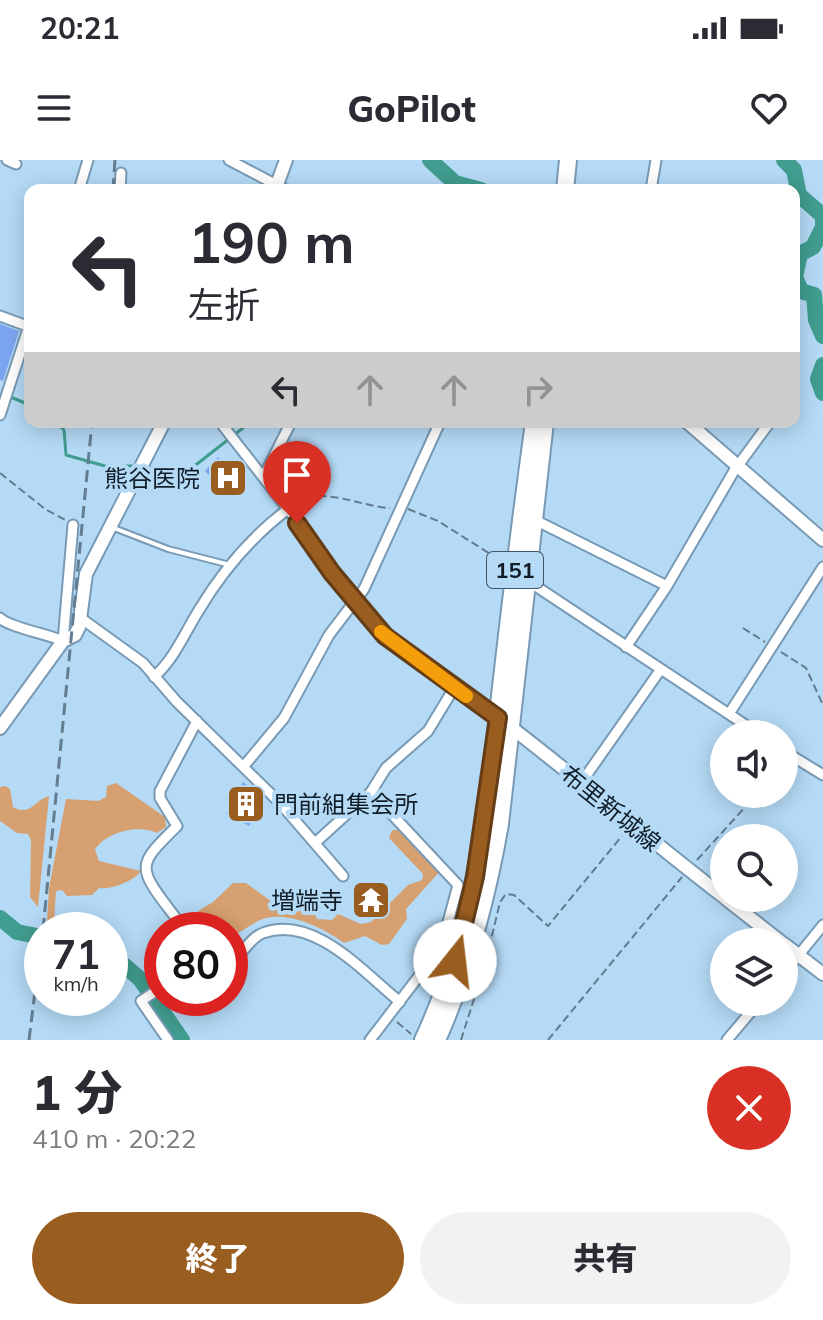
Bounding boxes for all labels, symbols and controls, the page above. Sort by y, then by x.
text: 20:21 [40,9,119,47]
icon: menu [32,86,76,130]
text: GoPilot [347,86,476,131]
icon: heart [747,86,791,130]
text: 190 m [188,207,355,277]
icon: left [56,216,160,320]
text: 左折 [188,282,260,327]
icon: left [264,368,308,412]
icon: ahead [348,368,392,412]
icon: ahead [432,368,476,412]
icon: right [516,368,560,412]
pin [263,441,331,523]
icon: arrive [275,453,319,497]
hospital icon: 熊谷医院 [207,457,249,499]
place label: 熊谷医院 [104,463,200,493]
road number: 151 [487,552,543,588]
map controls [710,720,798,1016]
button: sound [710,720,798,808]
street label: 布里新城線 [555,759,667,857]
building icon: 門前組集会所 [225,783,267,825]
place label: 門前組集会所 [274,789,418,819]
button: search [710,824,798,912]
temple icon: 増端寺 [350,879,392,921]
place label: 増端寺 [271,885,343,915]
speed limit sign: 80 [144,912,248,1016]
position arrow [413,919,497,1003]
button: layers [710,928,798,1016]
text: 71 [52,929,100,979]
text: km/h [53,971,99,996]
text: 1 分 [32,1062,122,1122]
button: close [707,1066,791,1150]
text: 410 m · 20:22 [32,1122,196,1155]
button: 終了 [32,1212,404,1304]
button: 共有 [420,1212,791,1304]

